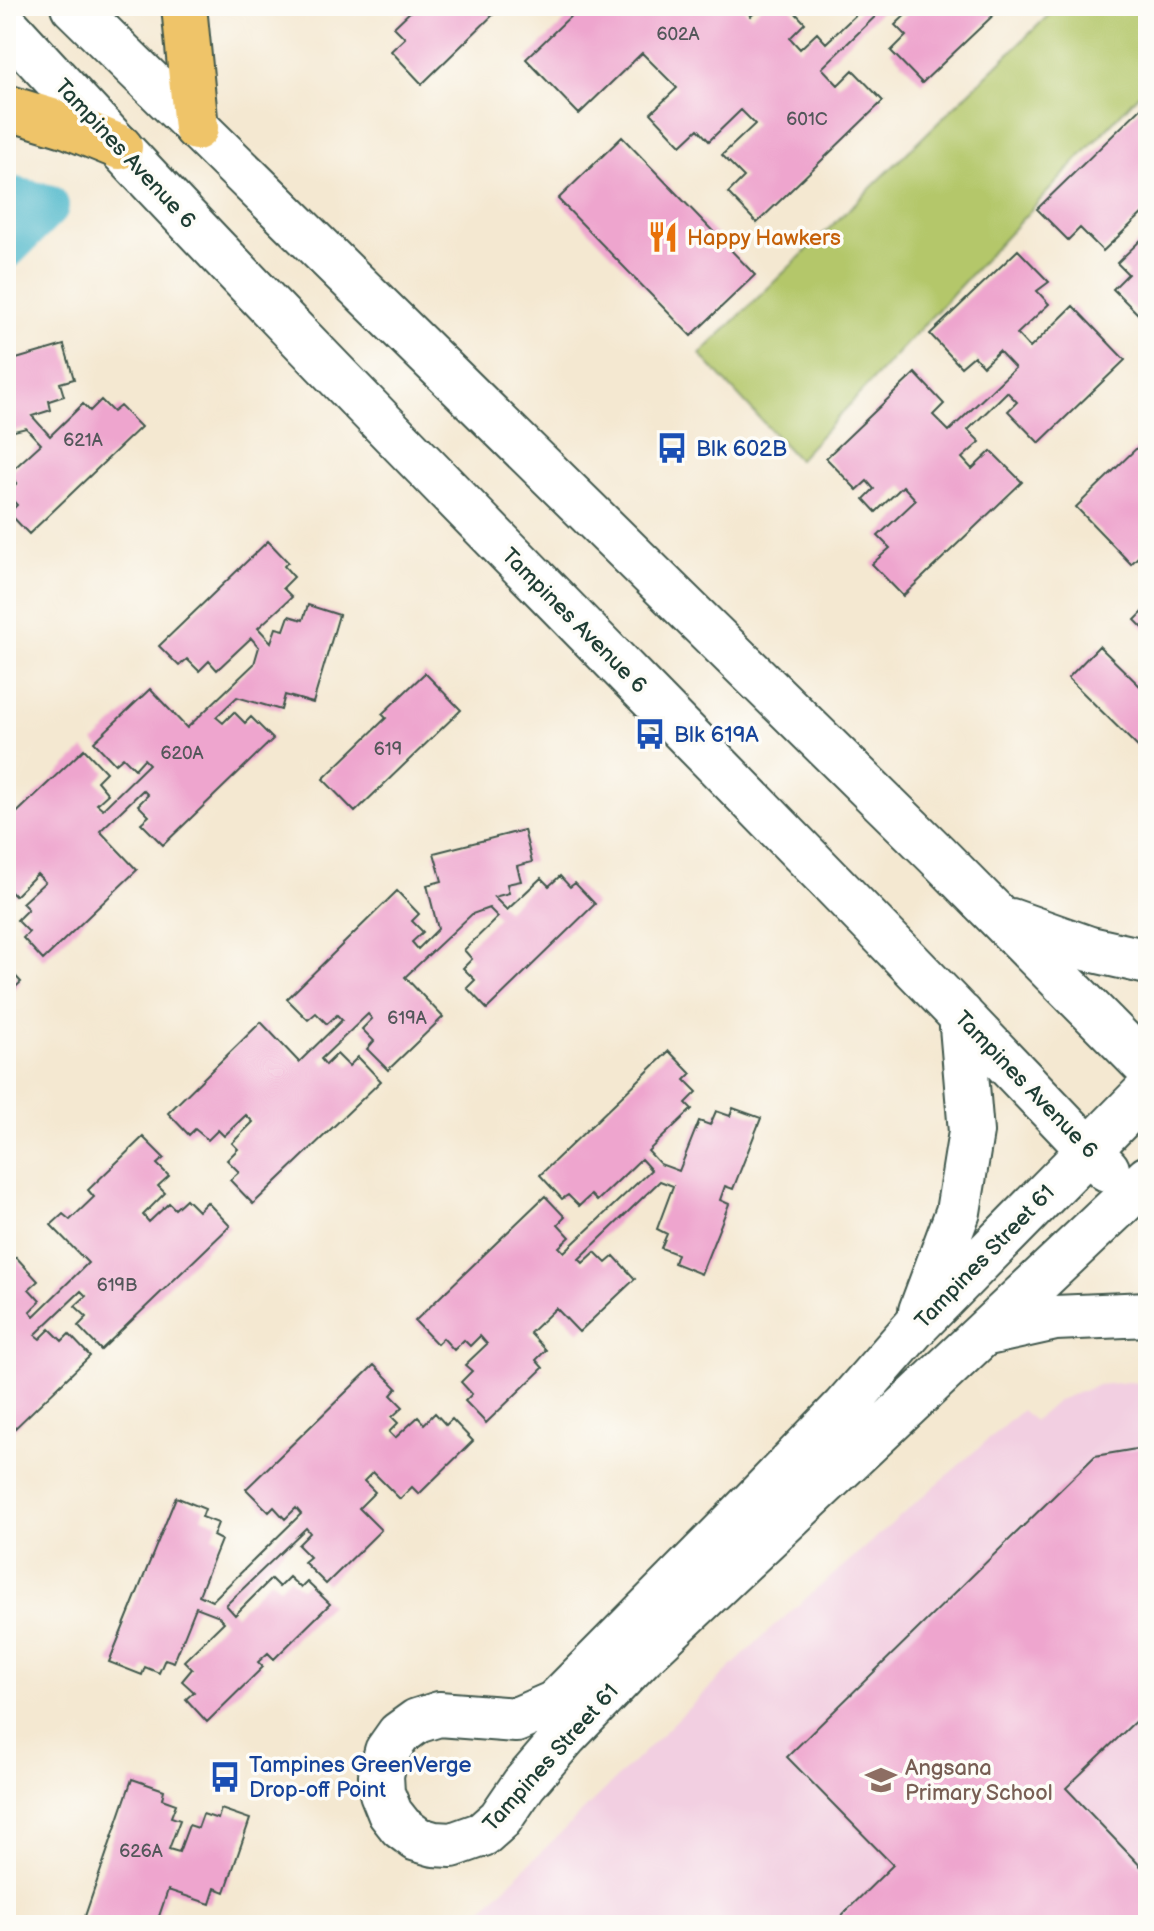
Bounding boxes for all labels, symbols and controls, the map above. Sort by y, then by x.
house number: 602A [656,24,700,45]
street label: Tampines Avenue 6 [49,74,201,235]
house number: 601C [786,109,828,130]
restaurant icon: Happy Hawkers [646,220,680,254]
place label: Happy Hawkers [687,225,841,252]
house number: 621A [63,430,103,451]
bus stop icon: Blk 602B [655,431,689,465]
place label: Blk 602B [696,436,787,463]
street label: Tampines Avenue 6 [495,543,652,700]
bus stop icon: Blk 619A [633,717,667,751]
place label: Blk 619A [674,722,759,749]
house number: 619 [374,739,402,760]
house number: 620A [160,743,204,764]
street label: Tampines Avenue 6 [948,1006,1103,1165]
house number: 619A [387,1008,427,1029]
street label: Tampines Street 61 [910,1179,1061,1335]
house number: 619B [97,1275,137,1296]
street label: Tampines Street 61 [478,1679,625,1837]
place label: Tampines GreenVerge Drop-off Point [249,1752,471,1804]
place label: Angsana Primary School [905,1755,1053,1807]
bus stop icon: Tampines GreenVerge Drop-off Point [208,1760,242,1794]
school or university icon: Angsana Primary School [864,1763,898,1797]
house number: 626A [119,1841,163,1862]

